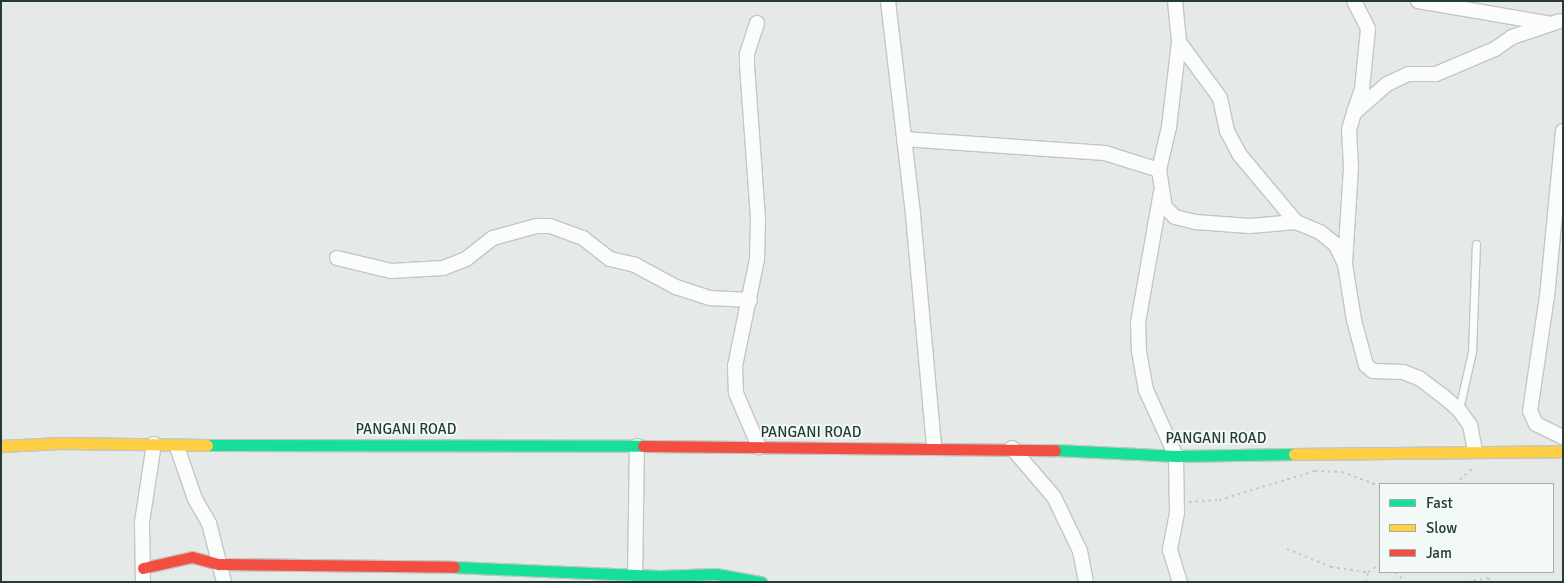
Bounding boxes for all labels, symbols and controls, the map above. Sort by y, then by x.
street label: PANGANI ROAD [355,421,457,439]
street label: PANGANI ROAD [760,424,862,442]
street label: PANGANI ROAD [1165,430,1267,448]
legend [1379,483,1554,573]
text: Fast [1426,494,1453,512]
text: Slow [1426,519,1457,537]
text: Jam [1426,544,1452,562]

